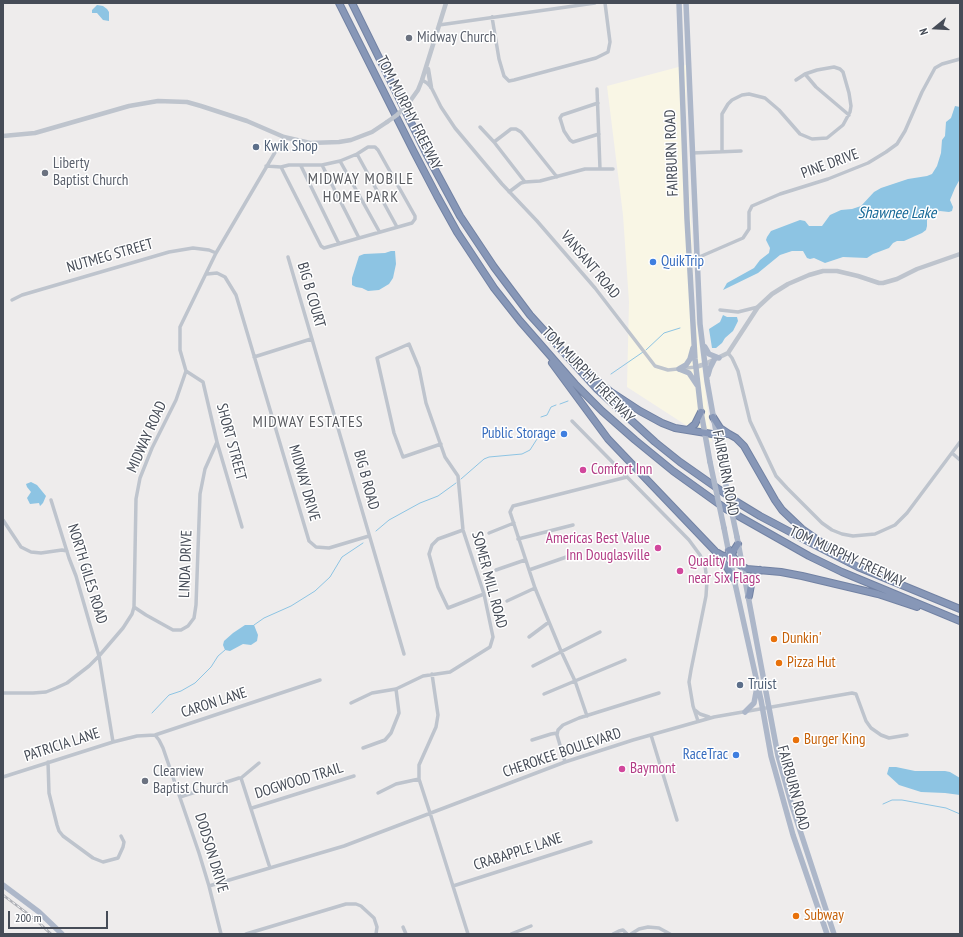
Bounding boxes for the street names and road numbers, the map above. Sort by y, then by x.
street label: TOM MURPHY FREEWAY [372,53,446,173]
street label: FAIRBURN ROAD [661,109,683,197]
street label: PINE DRIVE [799,145,861,183]
street label: VANSANT ROAD [557,228,623,302]
street label: NUTMEG STREET [65,235,155,277]
street label: BIG B COURT [293,260,329,330]
street label: TOM MURPHY FREEWAY [538,324,638,426]
street label: MIDWAY ROAD [123,398,171,476]
street label: SHORT STREET [212,402,250,482]
street label: FAIRBURN ROAD [708,429,742,517]
street label: MIDWAY DRIVE [285,443,323,523]
street label: BIG B ROAD [349,448,383,512]
street label: NORTH GILES ROAD [63,522,111,626]
street label: TOM MURPHY FREEWAY [786,522,908,592]
street label: LINDA DRIVE [176,530,196,598]
street label: SOMER MILL ROAD [467,530,511,630]
street label: CARON LANE [179,684,249,722]
street label: PATRICIA LANE [22,724,102,766]
street label: CHEROKEE BOULEVARD [500,724,624,782]
street label: FAIRBURN ROAD [773,744,813,832]
street label: DOGWOOD TRAIL [253,759,345,803]
street label: DODSON DRIVE [190,811,232,895]
street label: CRABAPPLE LANE [471,829,565,875]

